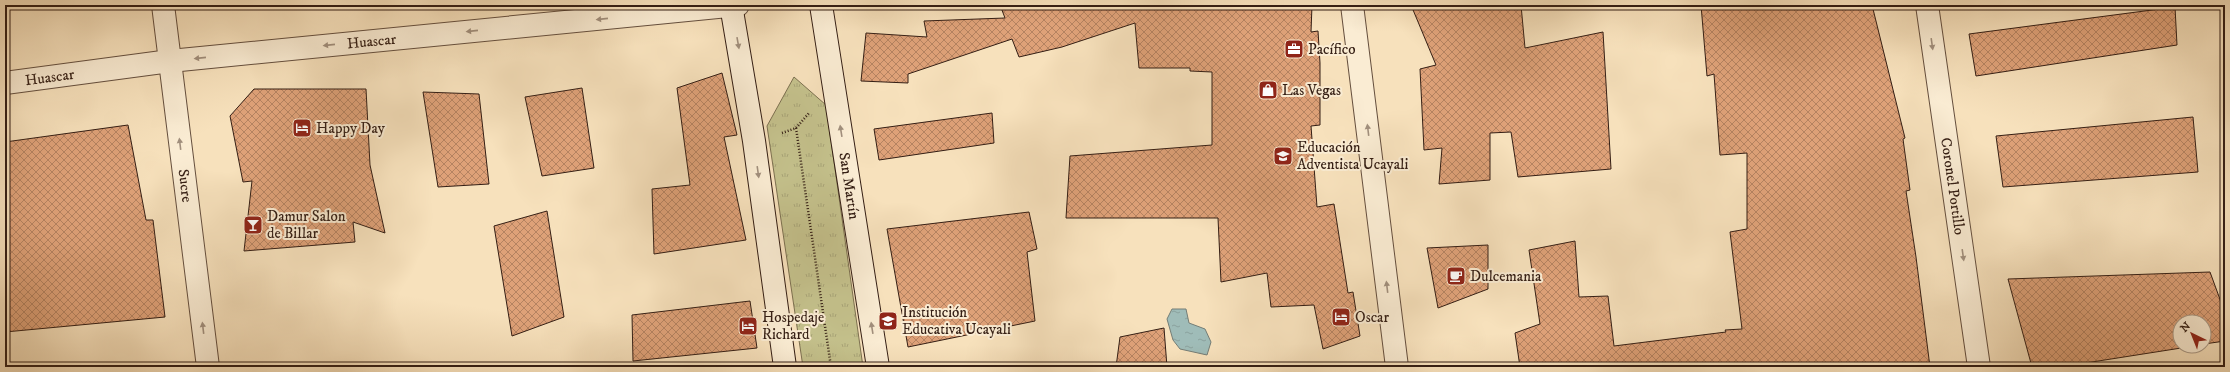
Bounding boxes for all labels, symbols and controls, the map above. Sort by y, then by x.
one-way arrow [596,15,608,22]
one-way arrow [466,28,478,35]
street label: Huascar [346,29,397,53]
one-way arrow [735,37,741,50]
office icon: Pacífico [1283,38,1305,60]
one-way arrow [1929,38,1935,50]
place label: Pacífico [1308,40,1356,59]
one-way arrow [323,42,335,49]
one-way arrow [194,55,206,61]
street label: Huascar [24,64,76,90]
shop icon: Las Vegas [1257,79,1279,101]
place label: Las Vegas [1282,81,1341,100]
hotel icon: Happy Day [291,117,313,139]
place label: Happy Day [316,119,386,138]
one-way arrow [1365,124,1371,136]
one-way arrow [838,125,844,137]
street label: Coronel Portillo [1937,136,1969,236]
one-way arrow [177,138,183,150]
place label: Educación Adventista Ucayali [1297,138,1409,174]
school or university icon: Educación Adventista Ucayali [1272,145,1294,167]
street label: San Martín [835,151,864,221]
one-way arrow [755,166,761,178]
street label: Sucre [174,168,197,203]
place label: Damur Salon de Billar [267,207,346,243]
bar icon: Damur Salon de Billar [242,214,264,236]
one-way arrow [1960,249,1966,261]
cafe icon: Dulcemania [1445,265,1467,287]
place label: Dulcemania [1470,267,1542,286]
one-way arrow [1384,281,1390,293]
place label: Institución Educativa Ucayali [902,303,1011,339]
hotel icon: Oscar [1330,306,1352,328]
place label: Hospedaje Richard [762,308,824,344]
place label: Oscar [1355,308,1389,327]
school or university icon: Institución Educativa Ucayali [877,310,899,332]
north arrow [2172,314,2212,354]
hotel icon: Hospedaje Richard [737,315,759,337]
text: N [2178,319,2194,336]
one-way arrow [200,322,206,334]
one-way arrow [869,322,875,335]

